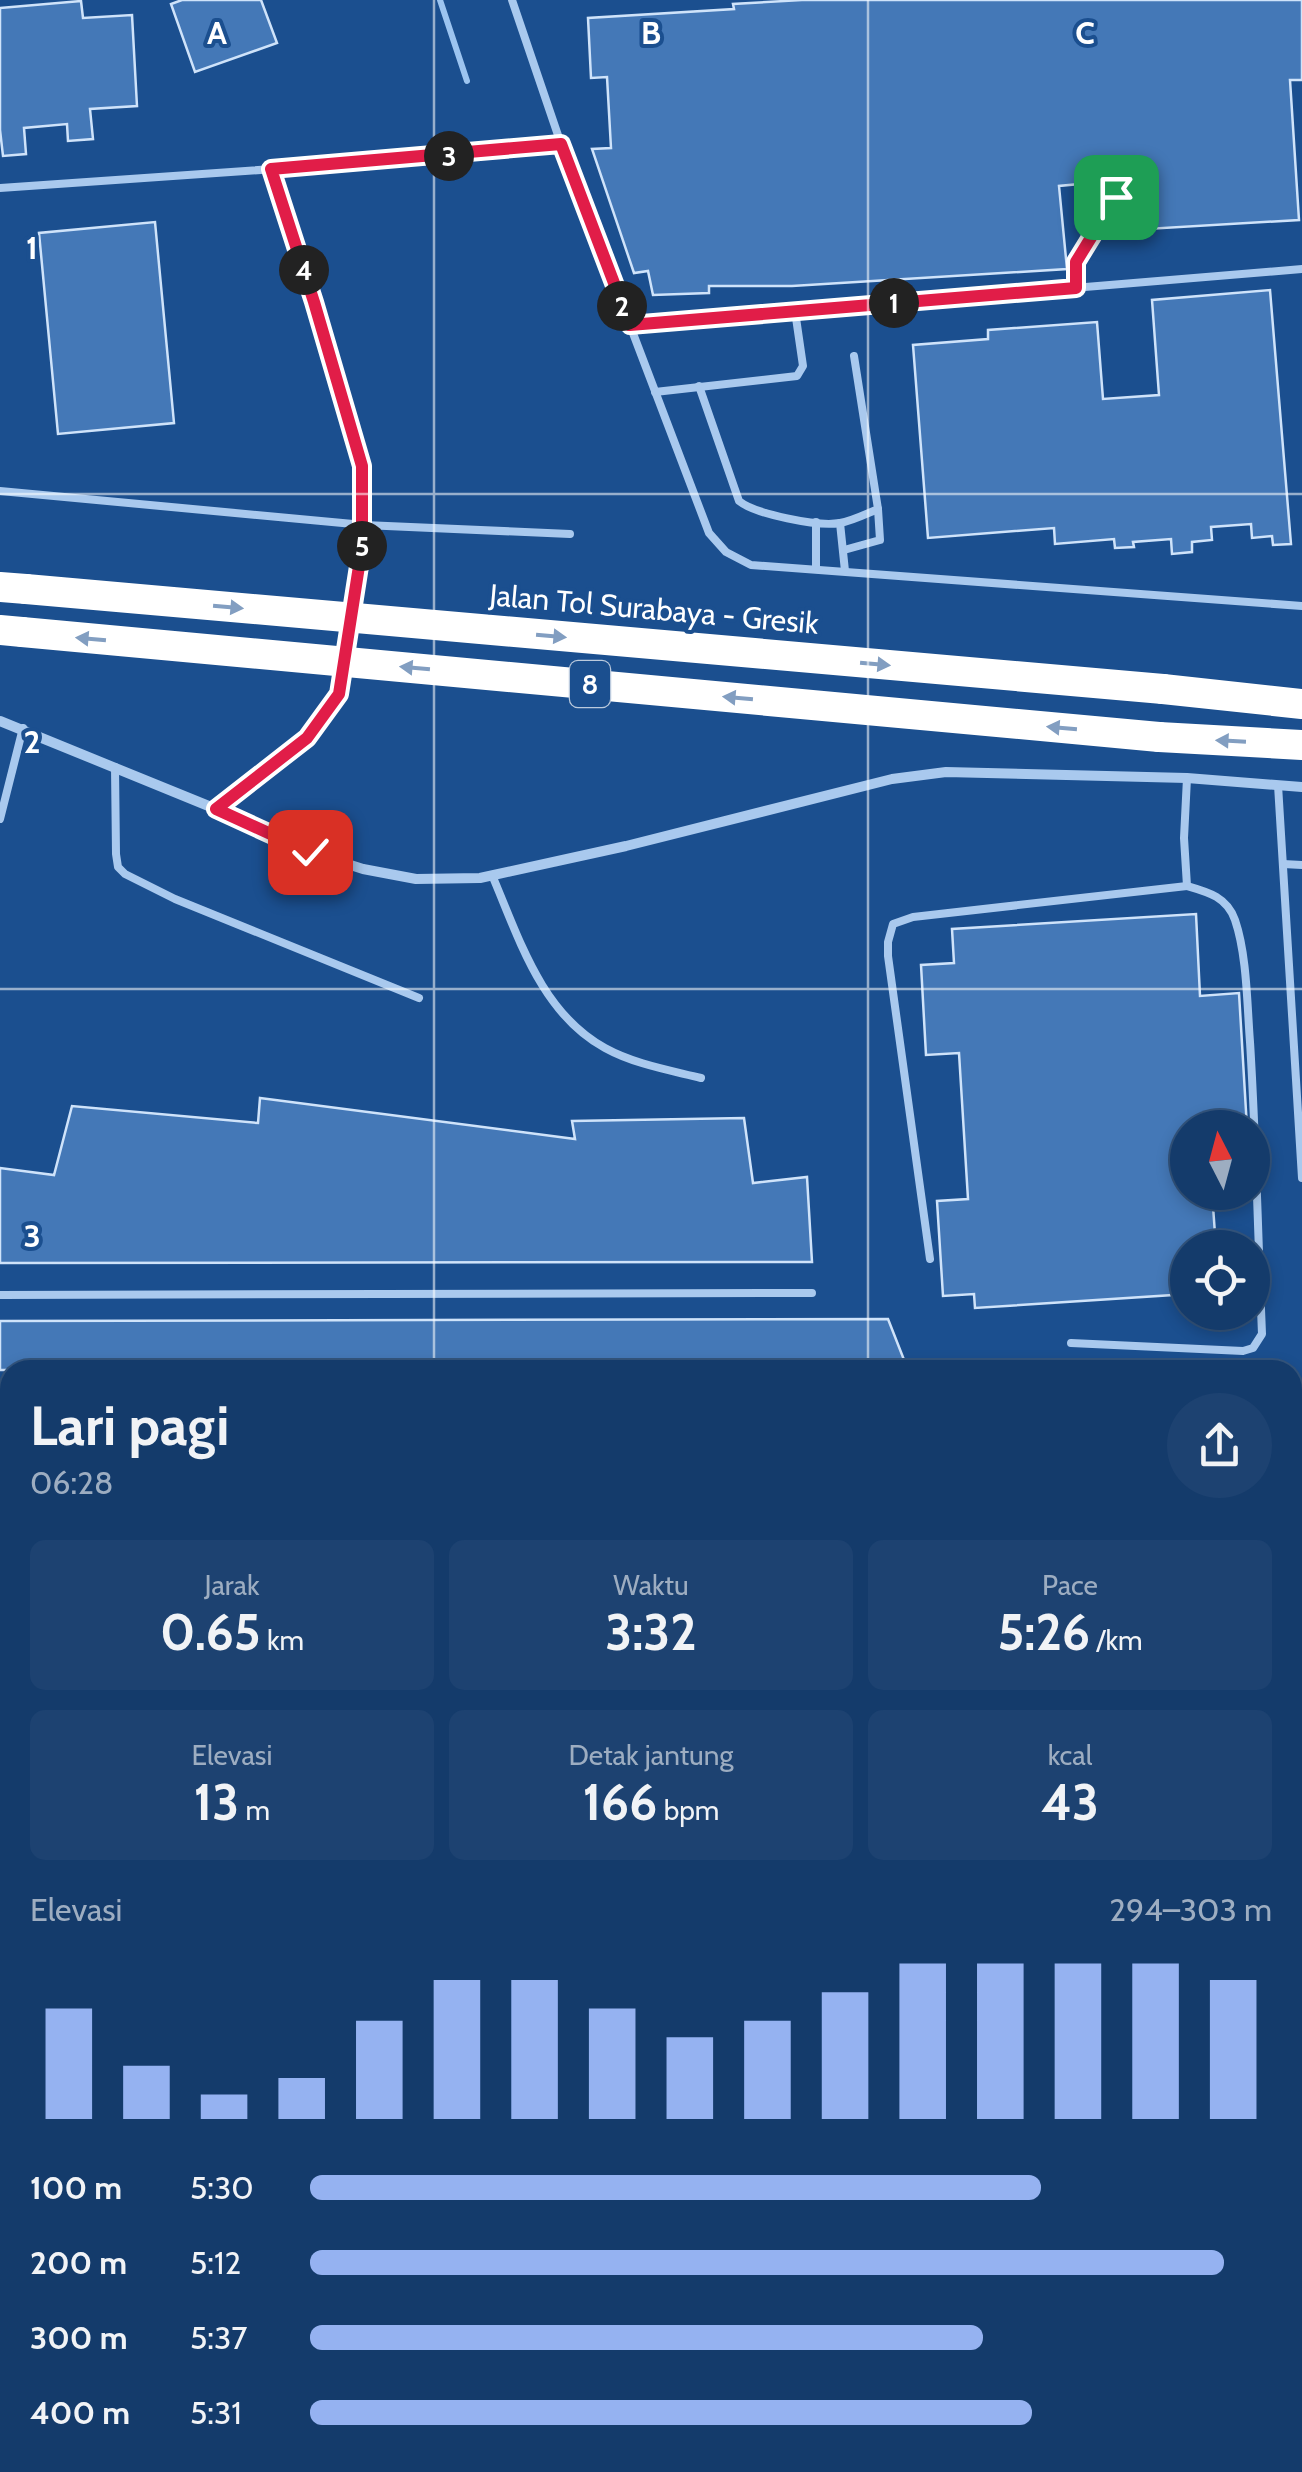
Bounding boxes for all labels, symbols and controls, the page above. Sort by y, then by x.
text: A [207,13,227,52]
text: B [641,13,661,52]
text: C [1075,13,1095,52]
pin: 3 [424,131,474,181]
text: 3 [441,139,457,173]
pin [1074,155,1159,240]
icon: arrive [1089,170,1144,225]
text: 1 [26,228,38,267]
pin: 4 [279,245,329,295]
text: 4 [295,253,313,287]
pin: 1 [869,278,919,328]
pin: 2 [597,281,647,331]
text: 1 [889,286,899,320]
text: 2 [615,289,629,323]
pin: 5 [337,521,387,571]
text: 5 [354,529,370,563]
street label: Jalan Tol Surabaya - Gresik [487,576,821,642]
one-way arrow [212,600,244,616]
one-way arrow [536,628,568,644]
one-way arrow [75,630,107,646]
one-way arrow [860,656,892,672]
one-way arrow [398,660,430,676]
road number: 8 [570,661,610,707]
one-way arrow [722,690,754,706]
one-way arrow [1046,719,1078,735]
text: 2 [24,722,40,761]
one-way arrow [1214,733,1246,749]
pin [268,810,353,895]
icon: check [283,825,338,880]
north arrow [1170,1110,1270,1210]
map controls [1170,1110,1270,1330]
text: 3 [23,1216,41,1255]
button: locate [1170,1230,1270,1330]
text: Lari pagi [30,1392,229,1459]
button: share [1167,1393,1272,1498]
text: 06:28 [30,1463,113,1502]
text: Jarak [205,1568,259,1602]
text: Waktu [613,1568,689,1602]
text: Pace [1042,1568,1098,1602]
text: 0.65 [160,1602,261,1663]
text: 3:32 [605,1602,697,1663]
text: 5:26 [998,1602,1090,1663]
text: km [261,1623,304,1657]
text: /km [1090,1623,1142,1657]
text: Elevasi [192,1738,272,1772]
text: Detak jantung [569,1738,733,1772]
text: kcal [1048,1738,1092,1772]
text: 13 [194,1772,239,1833]
text: 166 [583,1772,657,1833]
text: 43 [1041,1772,1099,1833]
text: m [239,1793,270,1827]
text: bpm [657,1793,719,1827]
text: Elevasi [30,1890,122,1929]
text: 294–303 m [1109,1890,1272,1929]
text: 100 m [30,2168,122,2207]
text: 5:30 [190,2168,254,2207]
text: 200 m [30,2243,127,2282]
text: 5:12 [190,2243,241,2282]
text: 300 m [30,2318,127,2357]
text: 5:37 [190,2318,247,2357]
text: 400 m [30,2393,130,2432]
text: 5:31 [190,2393,242,2432]

